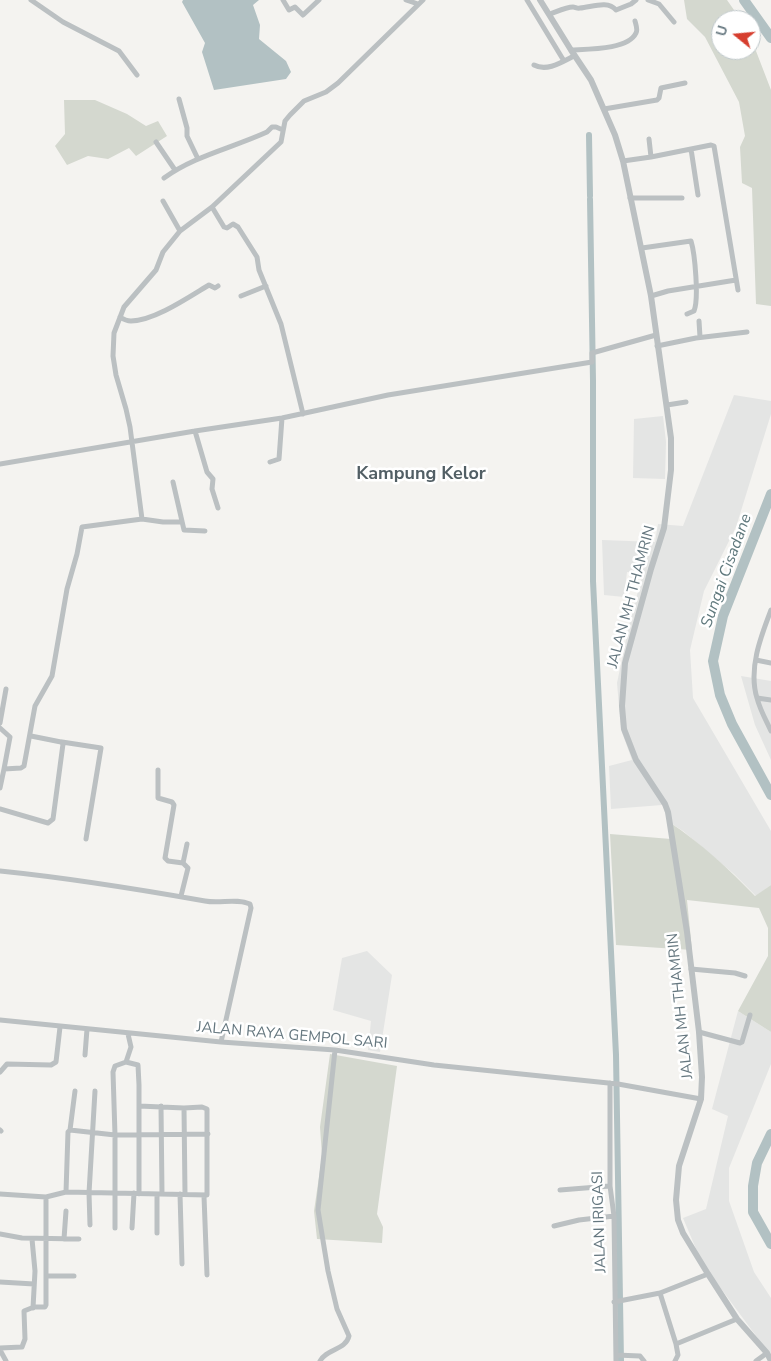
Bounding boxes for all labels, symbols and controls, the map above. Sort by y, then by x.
north arrow [711,10,761,60]
text: U [712,23,733,38]
district label: Kampung Kelor [356,464,486,486]
water label: Sungai Cisadane [698,512,756,630]
street label: JALAN MH THAMRIN [604,524,660,670]
street label: JALAN MH THAMRIN [664,932,698,1080]
street label: JALAN RAYA GEMPOL SARI [196,1019,388,1053]
street label: JALAN IRIGASI [589,1171,611,1273]

